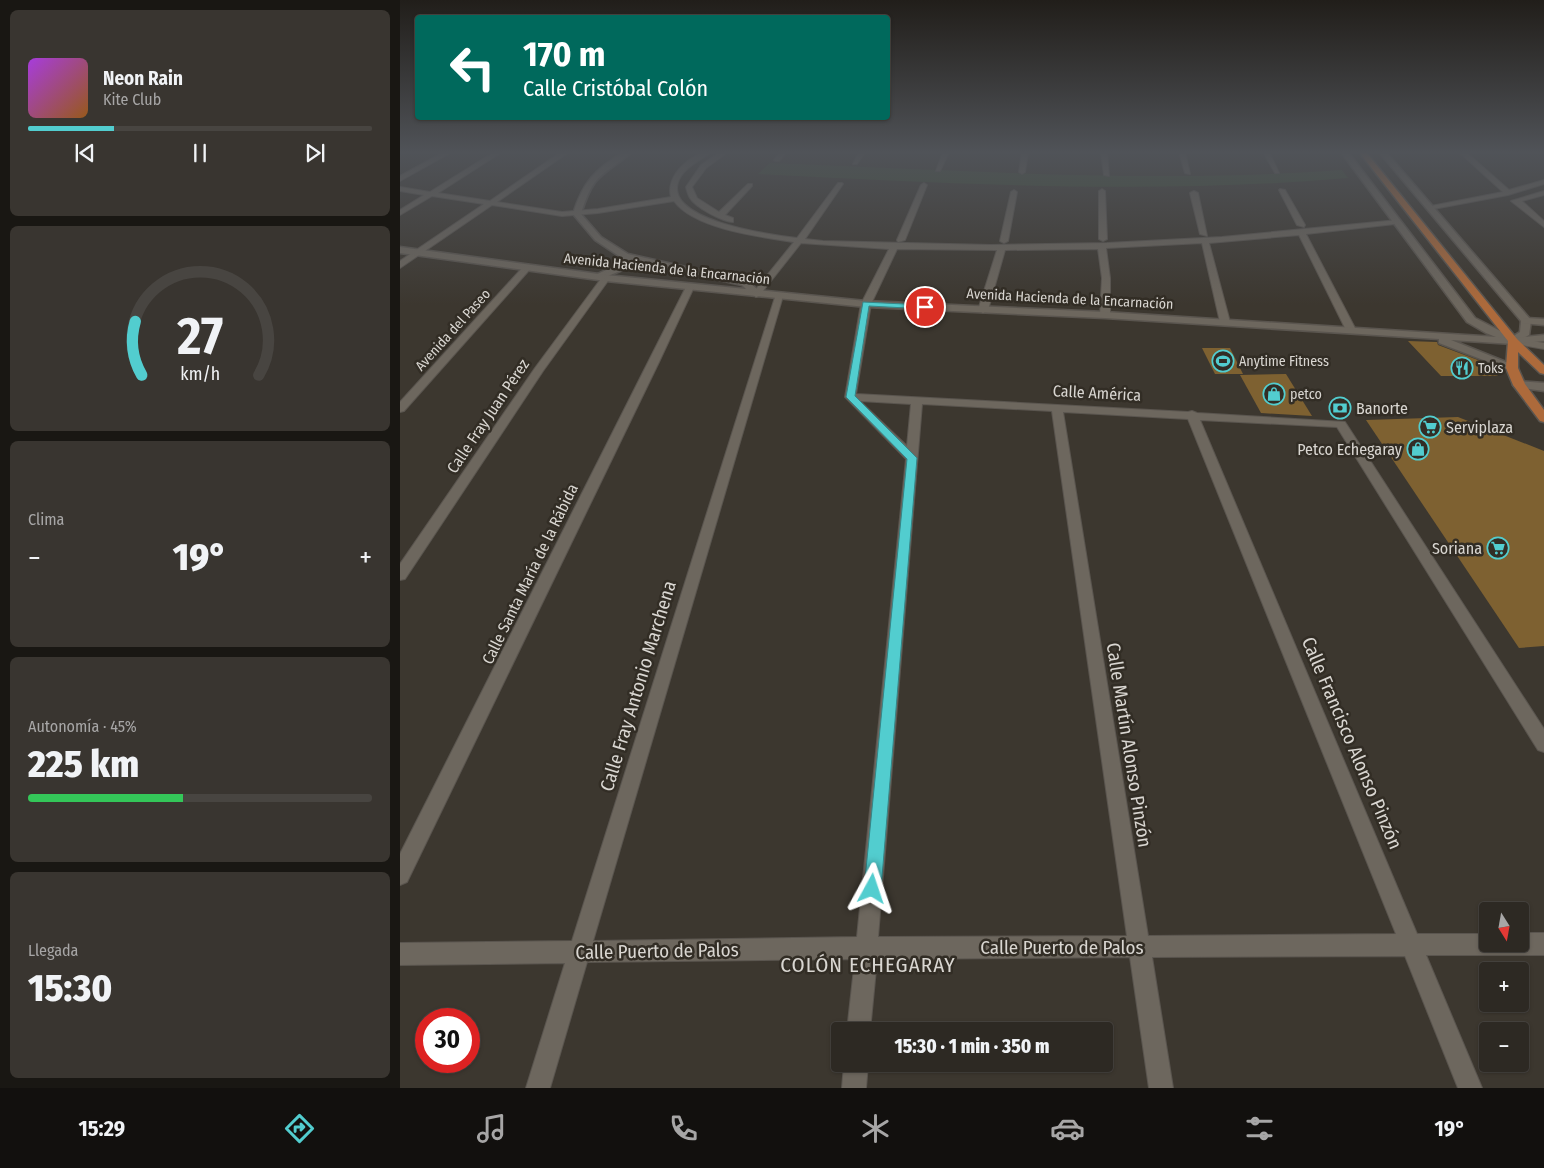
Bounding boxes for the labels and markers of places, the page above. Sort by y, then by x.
pin [904,286,946,328]
sports icon: Anytime Fitness [1211,349,1235,373]
place label: Anytime Fitness [1239,353,1329,370]
restaurant icon: Toks [1450,356,1474,380]
place label: Toks [1478,360,1504,377]
shop icon: petco [1262,382,1286,406]
place label: petco [1290,386,1322,403]
bank icon: Banorte [1328,396,1352,420]
place label: Banorte [1356,399,1408,418]
supermarket icon: Serviplaza [1418,415,1442,439]
place label: Serviplaza [1446,418,1513,437]
shop icon: Petco Echegaray [1406,437,1430,461]
place label: Petco Echegaray [1297,440,1403,459]
supermarket icon: Soriana [1486,536,1510,560]
place label: Soriana [1432,539,1482,558]

